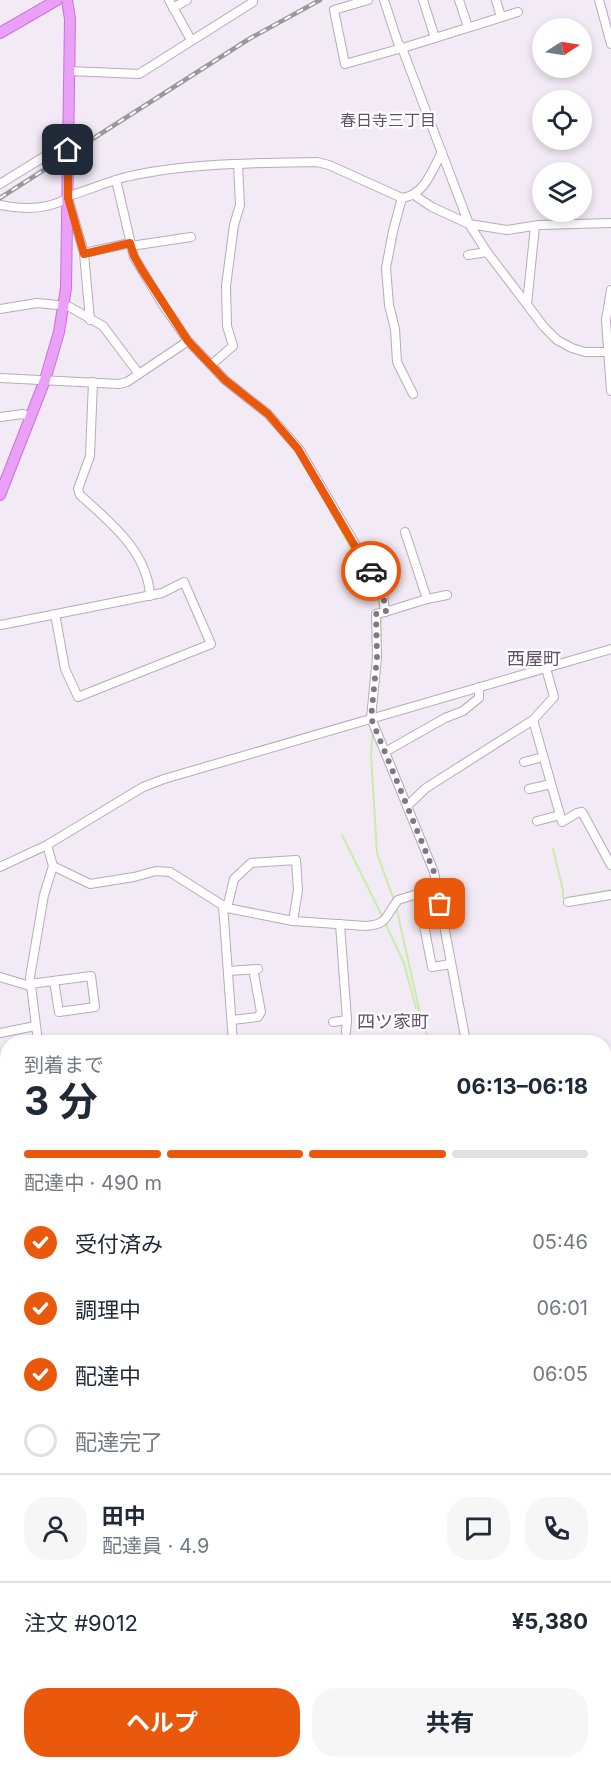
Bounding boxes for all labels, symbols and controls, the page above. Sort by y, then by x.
north arrow [532,18,592,78]
map controls [532,18,592,222]
button: locate [532,90,592,150]
district label: 春日寺三丁目 [340,110,436,130]
pin [42,124,93,175]
icon: home [51,133,84,166]
button: layers [532,162,592,222]
courier [341,541,401,601]
icon: car [355,555,388,588]
district label: 西屋町 [507,648,561,669]
pin [414,878,465,929]
icon: bag [423,887,456,920]
district label: 四ツ家町 [357,1011,429,1032]
text: 到着まで [24,1053,104,1077]
text: 06:13–06:18 [457,1073,588,1099]
text: 3 分 [24,1077,97,1124]
text: 配達中 · 490 m [24,1171,162,1195]
icon: check [24,1226,57,1259]
text: 05:46 [532,1230,588,1254]
text: 受付済み [75,1231,163,1257]
icon: check [24,1292,57,1325]
text: 06:01 [536,1296,588,1320]
text: 調理中 [75,1297,141,1323]
icon: check [24,1358,57,1391]
text: 06:05 [532,1362,588,1386]
text: 配達中 [75,1363,141,1389]
text: 配達完了 [75,1429,163,1455]
button: person [24,1497,87,1560]
button: chat [447,1497,510,1560]
button: phone [525,1497,588,1560]
text: 田中 [102,1503,146,1529]
text: 配達員 · 4.9 [102,1534,209,1558]
text: ¥5,380 [512,1608,588,1634]
text: 注文 #9012 [24,1610,138,1636]
button: ヘルプ [24,1688,300,1757]
button: 共有 [312,1688,588,1757]

